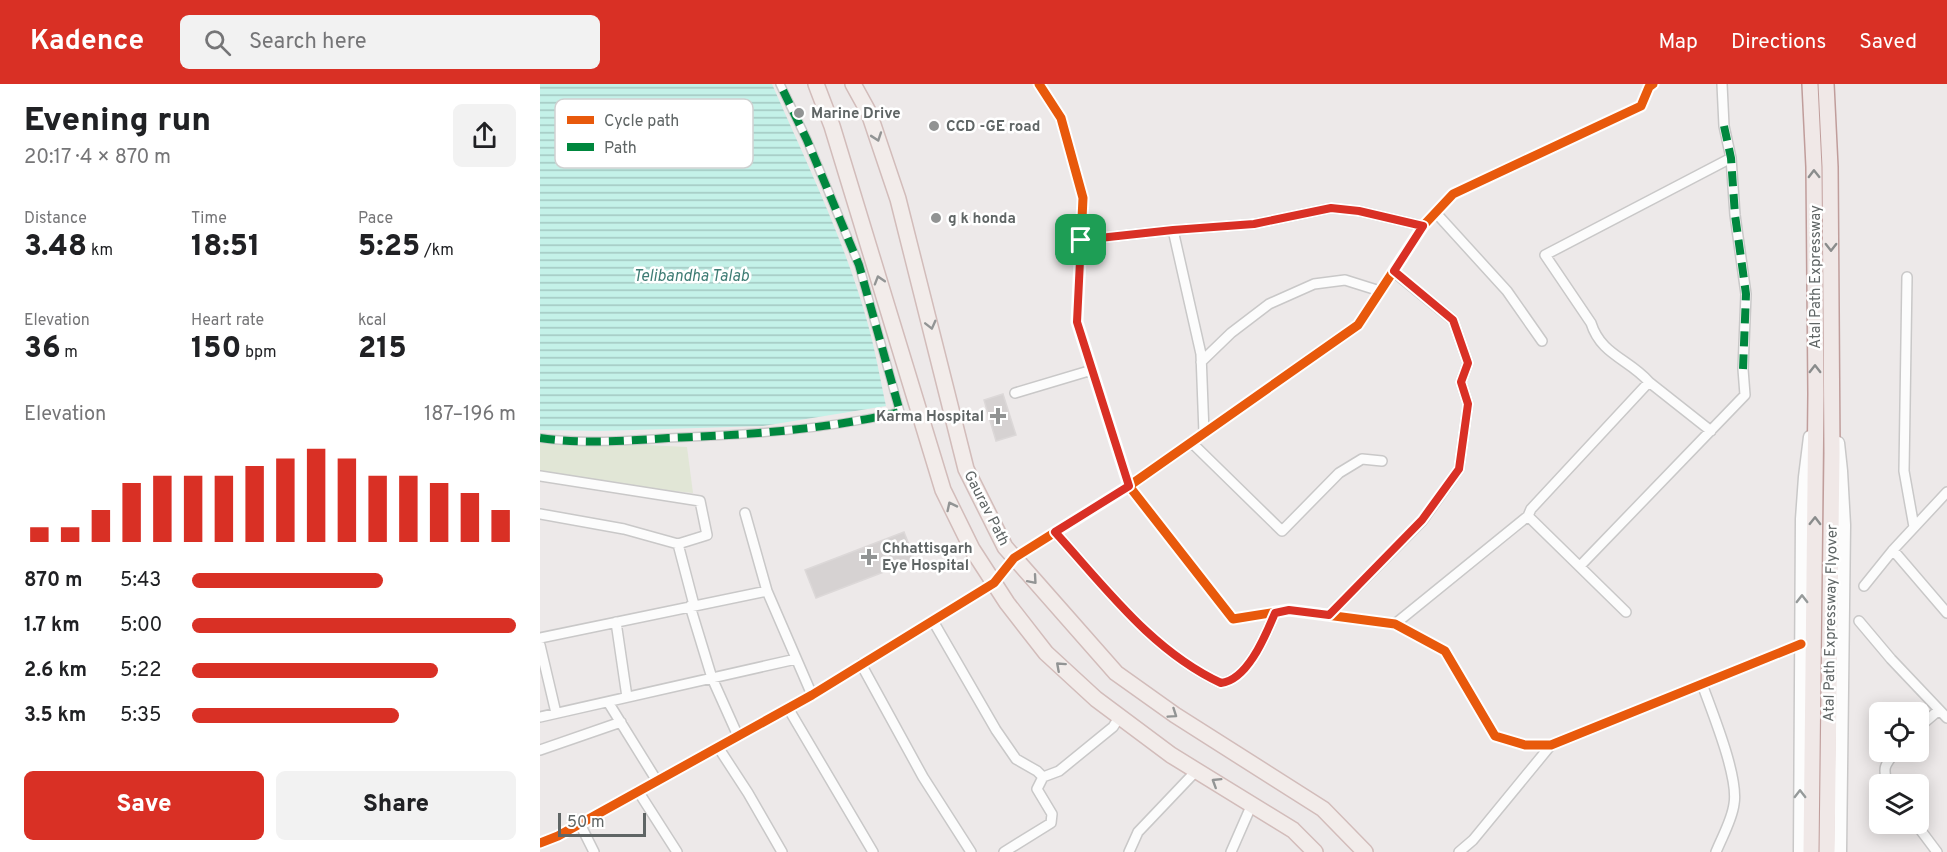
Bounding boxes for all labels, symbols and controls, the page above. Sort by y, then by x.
search box [180,15,600,69]
text: Kadence [30,24,144,60]
icon: search [201,26,234,59]
text: Search here [249,29,367,56]
text: Map [1658,29,1698,56]
text: Directions [1731,29,1826,56]
text: Saved [1859,29,1917,56]
legend [555,99,753,168]
text: Evening run [24,101,211,143]
button: share [453,104,516,167]
place label: Marine Drive [811,105,901,124]
marker: Marine Drive [792,106,806,120]
text: Cycle path [604,112,679,132]
place label: CCD -GE road [946,118,1040,137]
marker: CCD -GE road [927,119,941,133]
one-way arrow [870,131,882,142]
text: Path [604,139,637,159]
text: 20:17 · 4 × 870 m [24,145,171,171]
one-way arrow [1808,170,1820,179]
street label: Atal Path Expressway [1807,205,1826,349]
text: Distance [24,209,87,229]
text: Time [191,209,227,229]
text: Pace [358,209,393,229]
place label: g k honda [948,210,1016,229]
marker: g k honda [929,211,943,225]
pin [1055,214,1106,265]
icon: arrive [1064,223,1097,256]
text: 3.48 [24,229,87,266]
text: 18:51 [191,229,260,266]
text: 5:25 [358,229,420,266]
text: km [87,241,113,261]
text: /km [420,241,454,261]
one-way arrow [1825,243,1837,252]
water label: Telibandha Talab [633,267,749,287]
one-way arrow [874,275,886,286]
text: Elevation [24,311,90,331]
text: Heart rate [191,311,264,331]
text: kcal [358,311,386,331]
one-way arrow [923,319,936,329]
text: 36 [24,331,61,368]
text: 150 [191,331,241,368]
text: 215 [358,331,407,368]
text: m [61,343,78,363]
text: bpm [241,343,277,363]
one-way arrow [1809,365,1821,374]
text: Elevation [24,402,106,428]
text: 187–196 m [424,402,516,428]
marker: Karma Hospital [989,407,1007,425]
place label: Karma Hospital [876,408,984,427]
street label: Gaurav Path [959,468,1013,550]
one-way arrow [947,502,958,512]
one-way arrow [1809,516,1821,525]
street label: Atal Path Expressway Flyover [1820,524,1843,722]
place label: Chhattisgarh Eye Hospital [882,540,973,576]
marker: Chhattisgarh Eye Hospital [860,548,878,566]
text: 870 m [24,568,83,594]
text: 5:43 [120,568,161,594]
one-way arrow [1026,573,1037,584]
one-way arrow [1796,594,1808,603]
text: 1.7 km [24,613,80,639]
text: 5:00 [120,613,162,639]
text: 2.6 km [24,658,87,684]
text: 5:22 [120,658,161,684]
one-way arrow [1057,662,1067,673]
map controls [1869,702,1929,834]
button: locate [1869,702,1929,762]
text: 3.5 km [24,703,86,729]
text: 5:35 [120,703,161,729]
one-way arrow [1166,707,1177,718]
button: Save [24,771,264,840]
button: Share [276,771,516,840]
button: layers [1869,774,1929,834]
one-way arrow [1212,778,1222,790]
one-way arrow [1794,789,1806,798]
scale bar [558,810,646,838]
text: 50 m [567,813,605,833]

